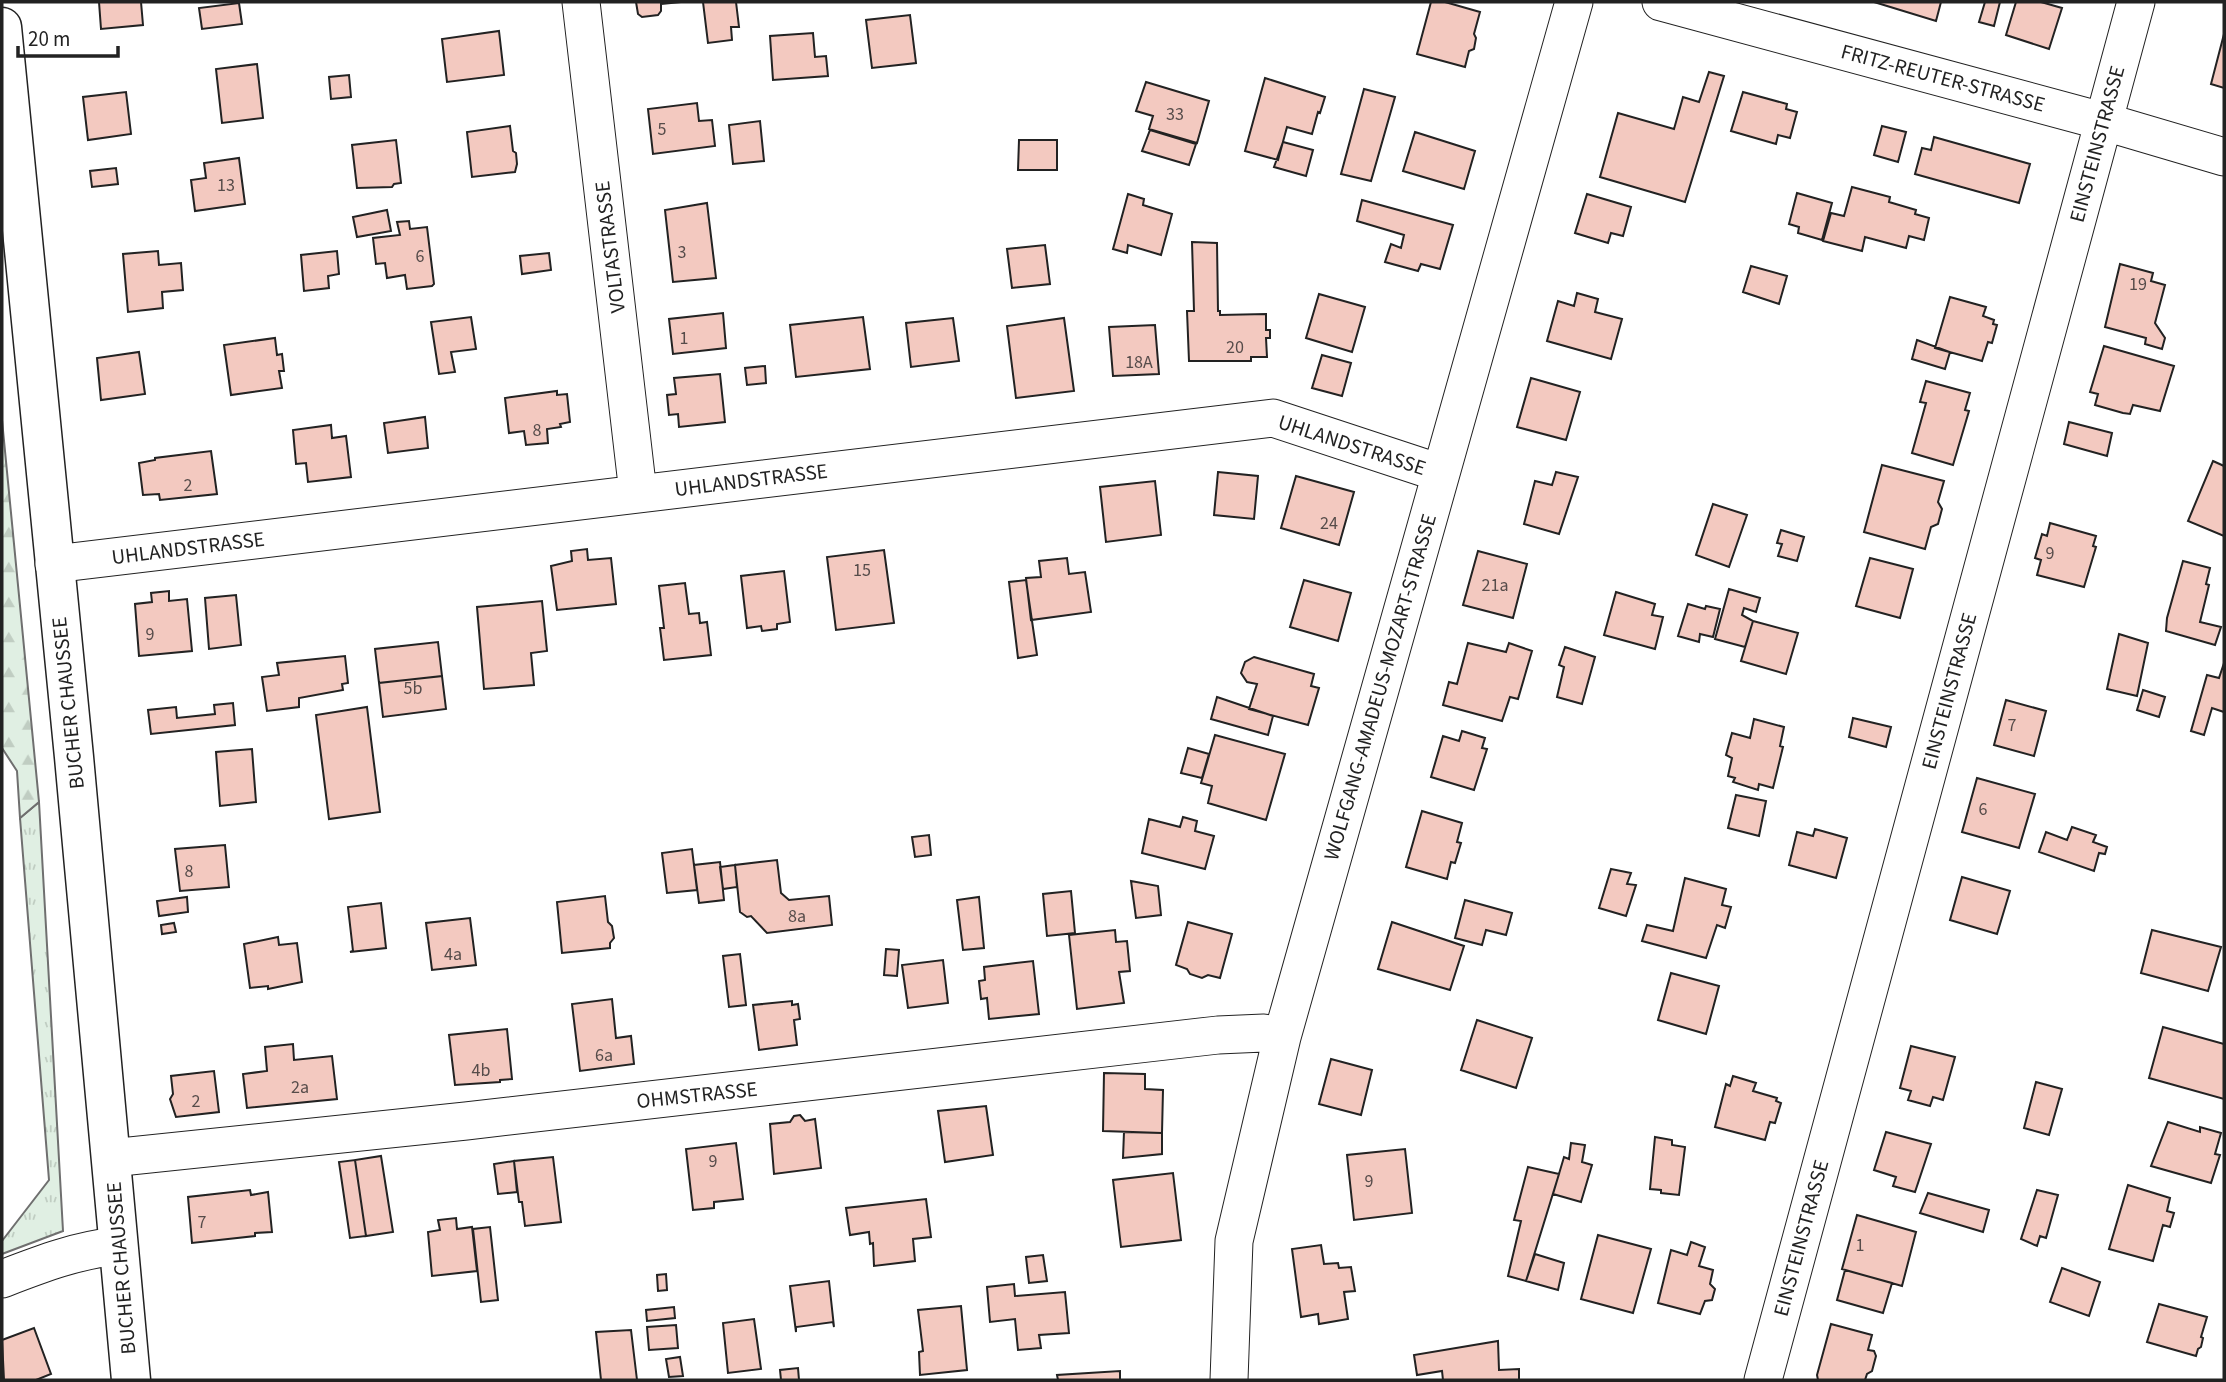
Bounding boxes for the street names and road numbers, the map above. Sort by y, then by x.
street label: FRITZ-REUTER-STRASSE [1838,36,2048,120]
street label: EINSTEINSTRASSE [2062,62,2132,226]
street label: VOLTASTRASSE [587,179,633,315]
street label: UHLANDSTRASSE [1274,407,1430,483]
street label: UHLANDSTRASSE [673,456,829,504]
street label: WOLFGANG-AMADEUS-MOZART-STRASSE [1316,510,1444,864]
street label: UHLANDSTRASSE [110,524,266,572]
street label: EINSTEINSTRASSE [1914,609,1984,773]
street label: BUCHER CHAUSSEE [44,615,92,791]
street label: OHMSTRASSE [635,1074,759,1116]
street label: EINSTEINSTRASSE [1766,1156,1836,1320]
street label: BUCHER CHAUSSEE [99,1180,143,1356]

